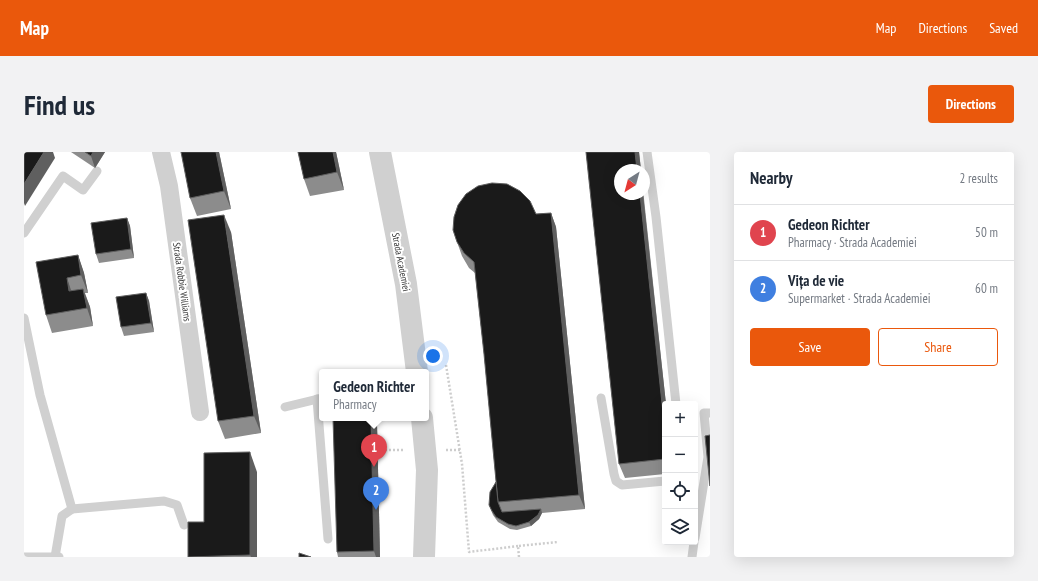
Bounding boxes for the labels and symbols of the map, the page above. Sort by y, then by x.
north arrow [614,164,650,200]
street label: Strada Academiei [389,232,413,292]
street label: Strada Robbie Williams [170,242,194,323]
your location [423,346,443,366]
pin: 1 [361,434,387,467]
pin: 2 [363,477,389,510]

